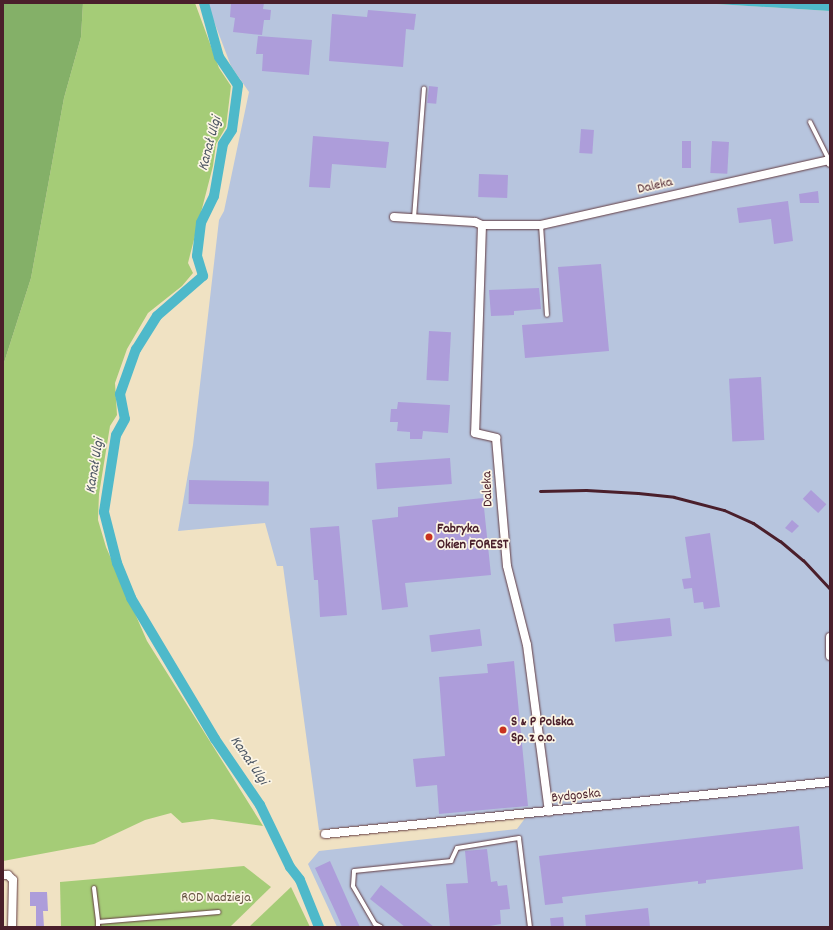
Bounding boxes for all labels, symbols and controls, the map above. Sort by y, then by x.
water label: Kanał Ulgi [195,115,227,173]
street label: Daleka [636,174,674,198]
water label: Kanał Ulgi [83,437,109,495]
street label: Daleka [479,471,497,507]
place label: Fabryka Okien FOREST [437,521,508,554]
marker: Fabryka Okien FOREST [424,532,434,542]
place label: S & P Polska Sp. z o.o. [511,714,573,746]
marker: S & P Polska Sp. z o.o. [498,725,508,735]
water label: Kanał Ulgi [225,733,271,789]
street label: Bydgoska [551,785,601,807]
park label: ROD Nadzieja [181,890,251,906]

